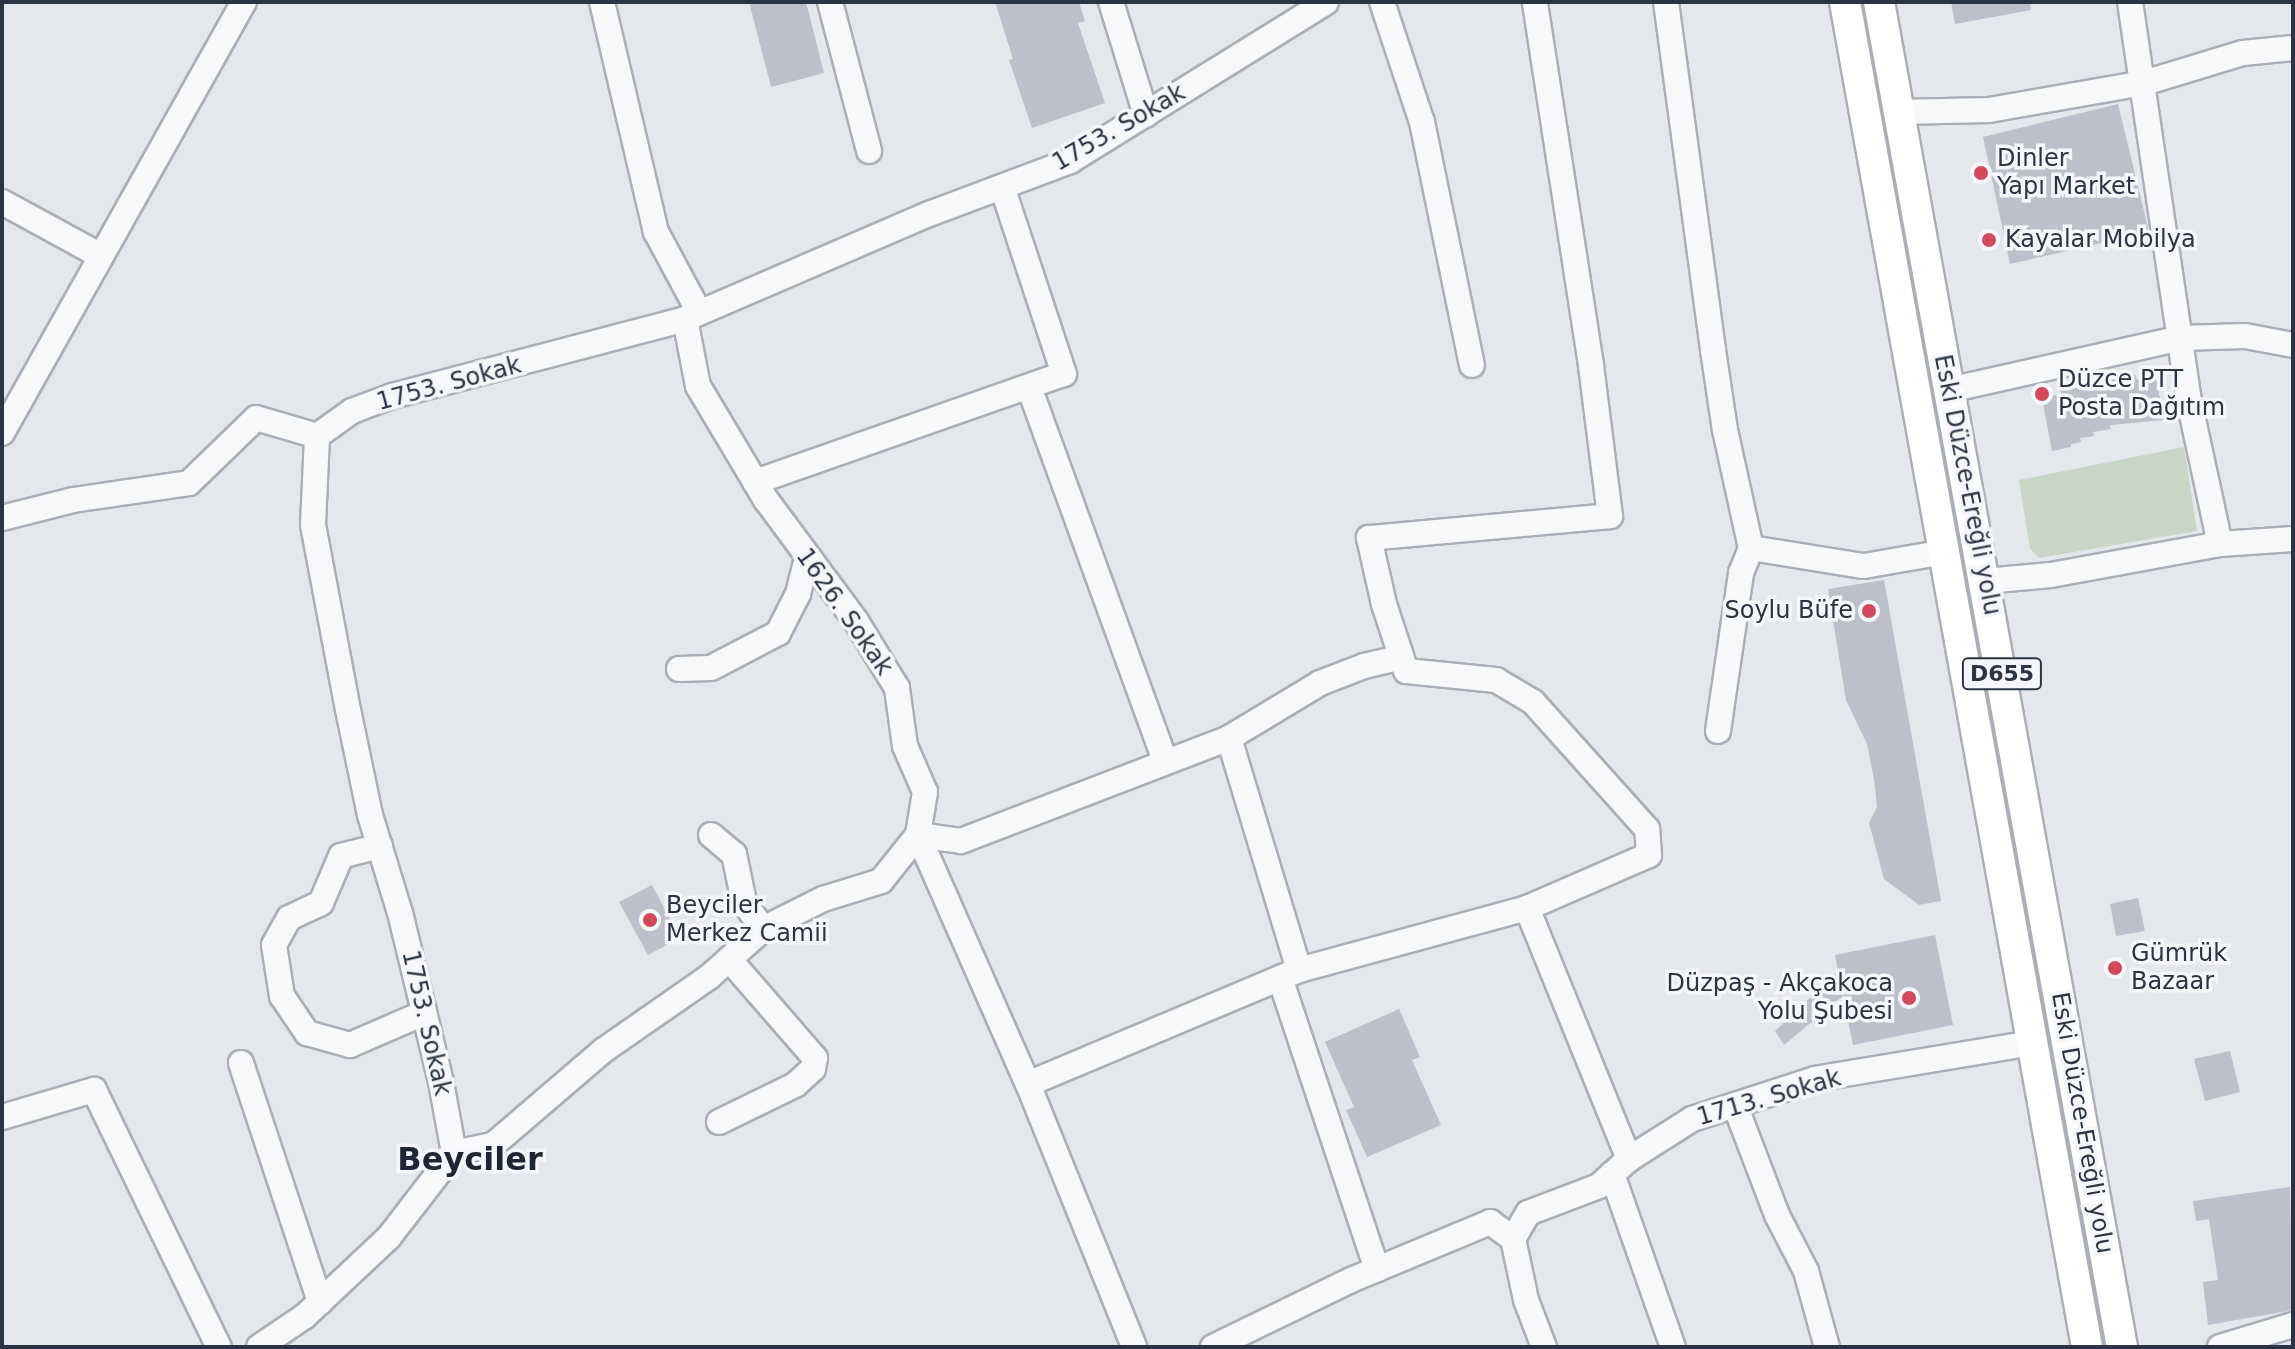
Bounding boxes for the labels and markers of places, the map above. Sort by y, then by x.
place label: Dinler Yapı Market [1997,145,2135,201]
marker: Dinler Yapı Market [1972,164,1990,182]
place label: Kayalar Mobilya [2005,226,2196,254]
marker: Kayalar Mobilya [1980,231,1998,249]
place label: Düzce PTT Posta Dağıtım [2058,366,2225,422]
marker: Düzce PTT Posta Dağıtım [2033,385,2051,403]
place label: Soylu Büfe [1724,597,1853,625]
marker: Soylu Büfe [1860,602,1878,620]
place label: Beyciler Merkez Camii [666,892,828,948]
marker: Beyciler Merkez Camii [641,911,659,929]
place label: Gümrük Bazaar [2131,940,2227,996]
marker: Gümrük Bazaar [2106,959,2124,977]
place label: Düzpaş - Akçakoca Yolu Şubesi [1666,970,1893,1026]
marker: Düzpaş - Akçakoca Yolu Şubesi [1900,989,1918,1007]

